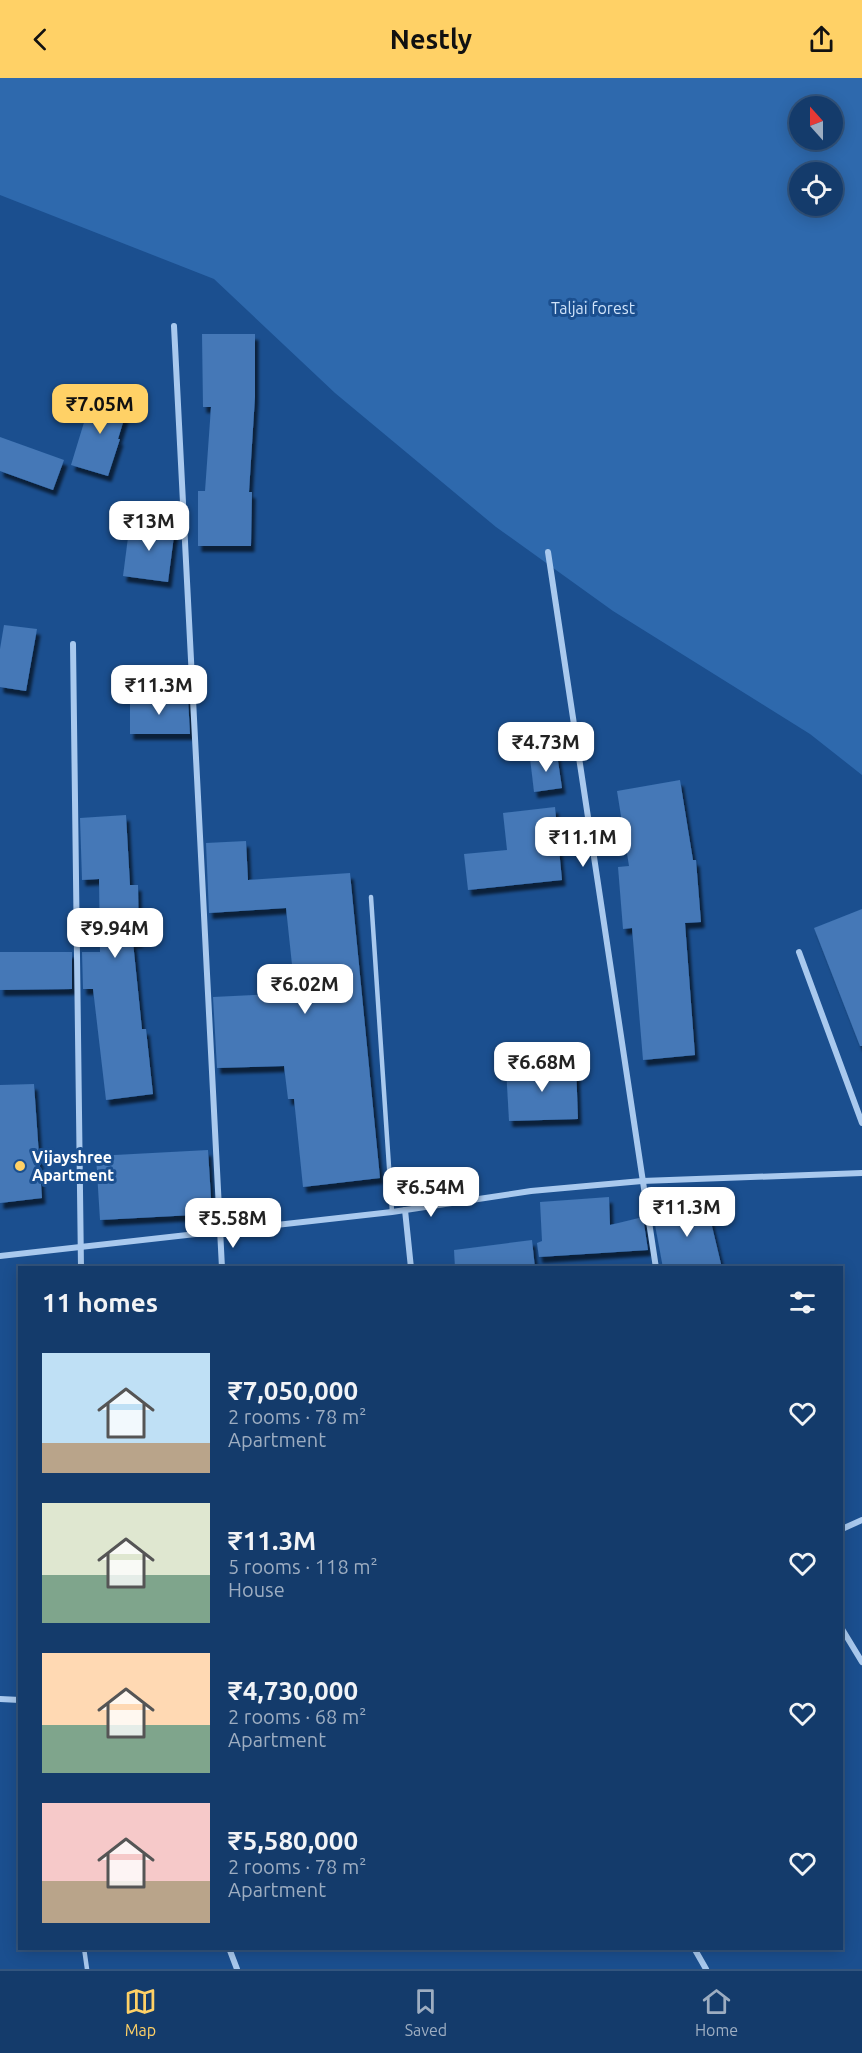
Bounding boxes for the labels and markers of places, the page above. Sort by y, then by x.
pin: ₹7.05M [51,384,149,435]
pin: ₹13M [113,501,185,552]
pin: ₹11.3M [110,665,208,716]
pin: ₹4.73M [497,722,595,773]
pin: ₹11.1M [534,817,632,868]
pin: ₹9.94M [66,908,164,959]
pin: ₹6.02M [256,964,354,1015]
pin: ₹6.68M [493,1042,591,1093]
place label: Vijayshree Apartment [32,1148,114,1184]
marker: Vijayshree Apartment [13,1159,27,1173]
pin: ₹6.54M [382,1167,480,1218]
pin: ₹11.3M [638,1187,736,1238]
pin: ₹5.58M [184,1198,282,1249]

